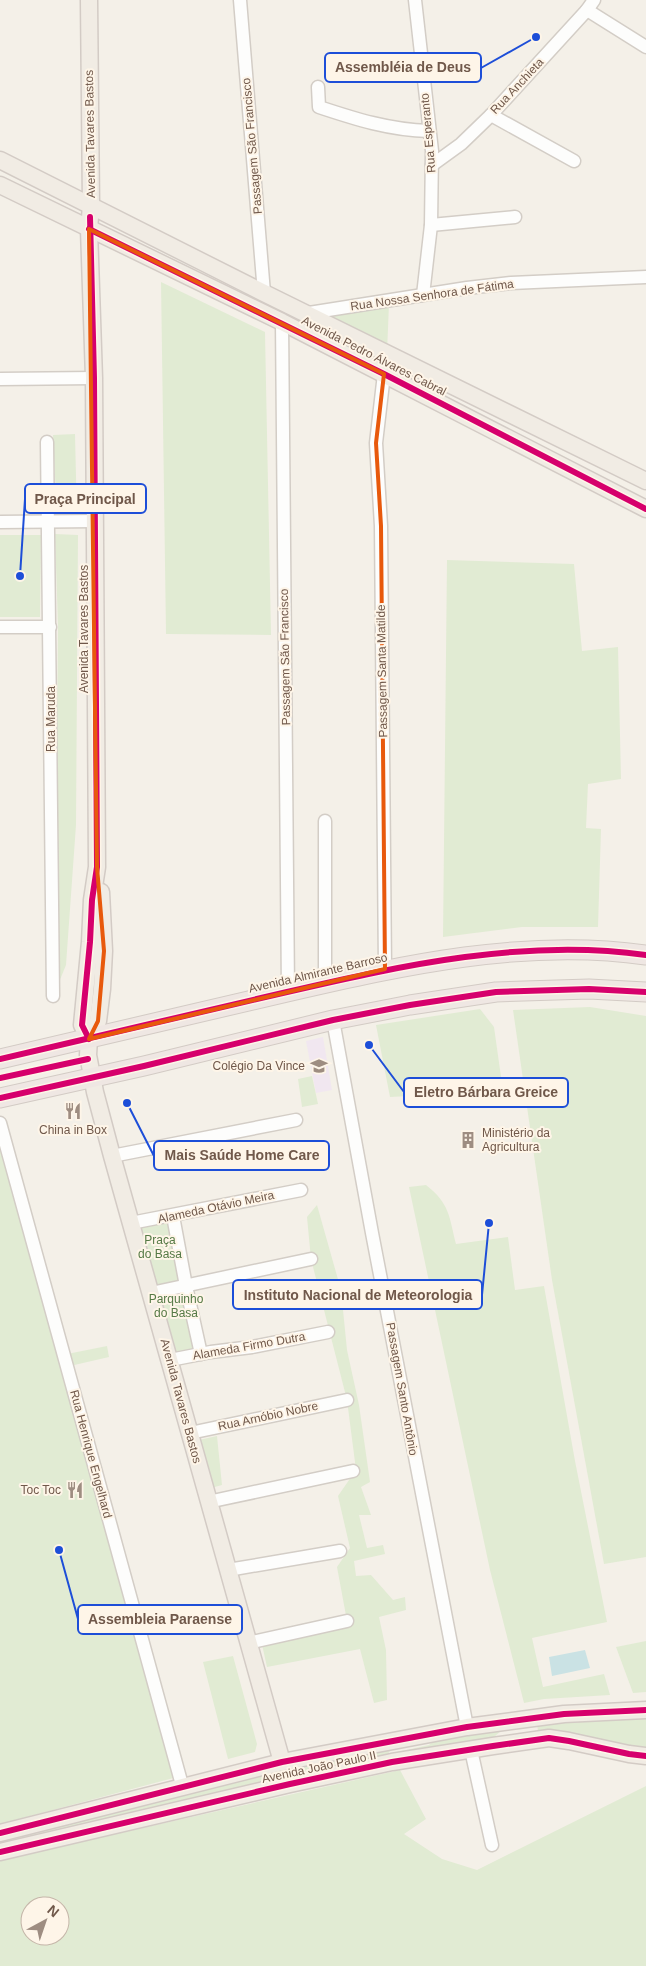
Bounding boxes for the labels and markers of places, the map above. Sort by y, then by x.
callout: Assembléia de Deus [325,53,481,82]
callout: Praça Principal [25,484,146,513]
school or university icon: Colégio Da Vince [309,1056,329,1076]
place label: Colégio Da Vince [212,1059,305,1073]
callout: Eletro Bárbara Greice [404,1078,568,1107]
restaurant icon: China in Box [63,1101,83,1121]
place label: China in Box [39,1123,107,1137]
place label: Ministério da Agricultura [482,1126,550,1154]
building icon: Ministério da Agricultura [458,1130,478,1150]
callout: Mais Saúde Home Care [154,1141,329,1170]
callout: Instituto Nacional de Meteorologia [233,1280,482,1309]
restaurant icon: Toc Toc [65,1480,85,1500]
place label: Toc Toc [21,1483,61,1497]
callout: Assembleia Paraense [78,1605,242,1634]

